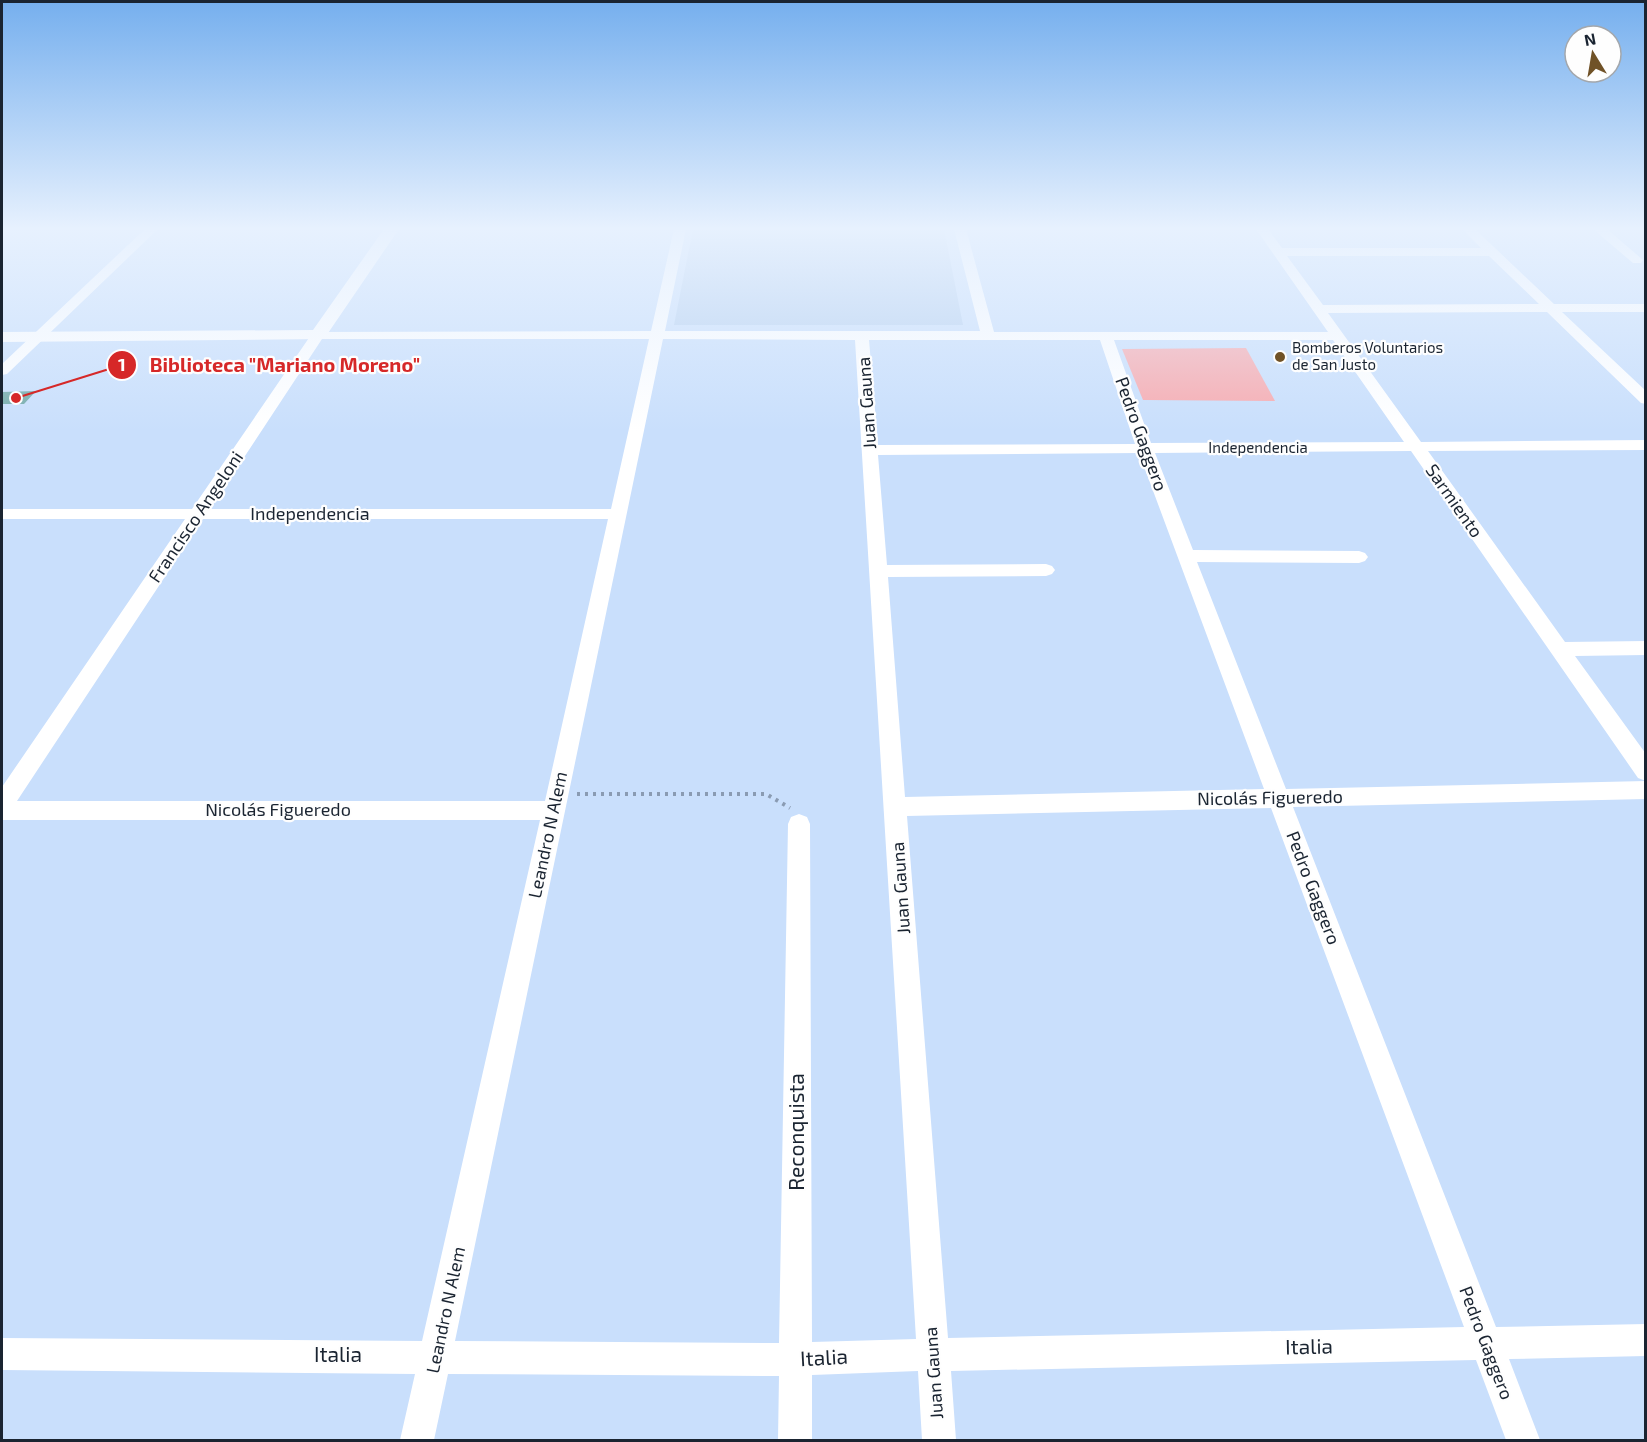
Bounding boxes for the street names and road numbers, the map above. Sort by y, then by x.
street label: Juan Gauna [852,356,880,450]
street label: Pedro Gaggero [1111,374,1173,494]
street label: Independencia [1208,438,1308,456]
street label: Francisco Angeloni [143,447,247,586]
street label: Sarmiento [1422,459,1488,541]
street label: Independencia [250,502,370,524]
street label: Leandro N Alem [523,769,571,900]
street label: Nicolás Figueredo [1197,785,1343,809]
street label: Nicolás Figueredo [205,798,351,820]
street label: Pedro Gaggero [1282,828,1346,947]
street label: Juan Gauna [886,841,914,935]
street label: Reconquista [783,1073,808,1191]
street label: Leandro N Alem [421,1244,469,1375]
street label: Pedro Gaggero [1455,1283,1519,1402]
street label: Juan Gauna [919,1326,947,1420]
street label: Italia [1285,1333,1333,1358]
street label: Italia [314,1341,362,1366]
street label: Italia [799,1343,849,1370]

